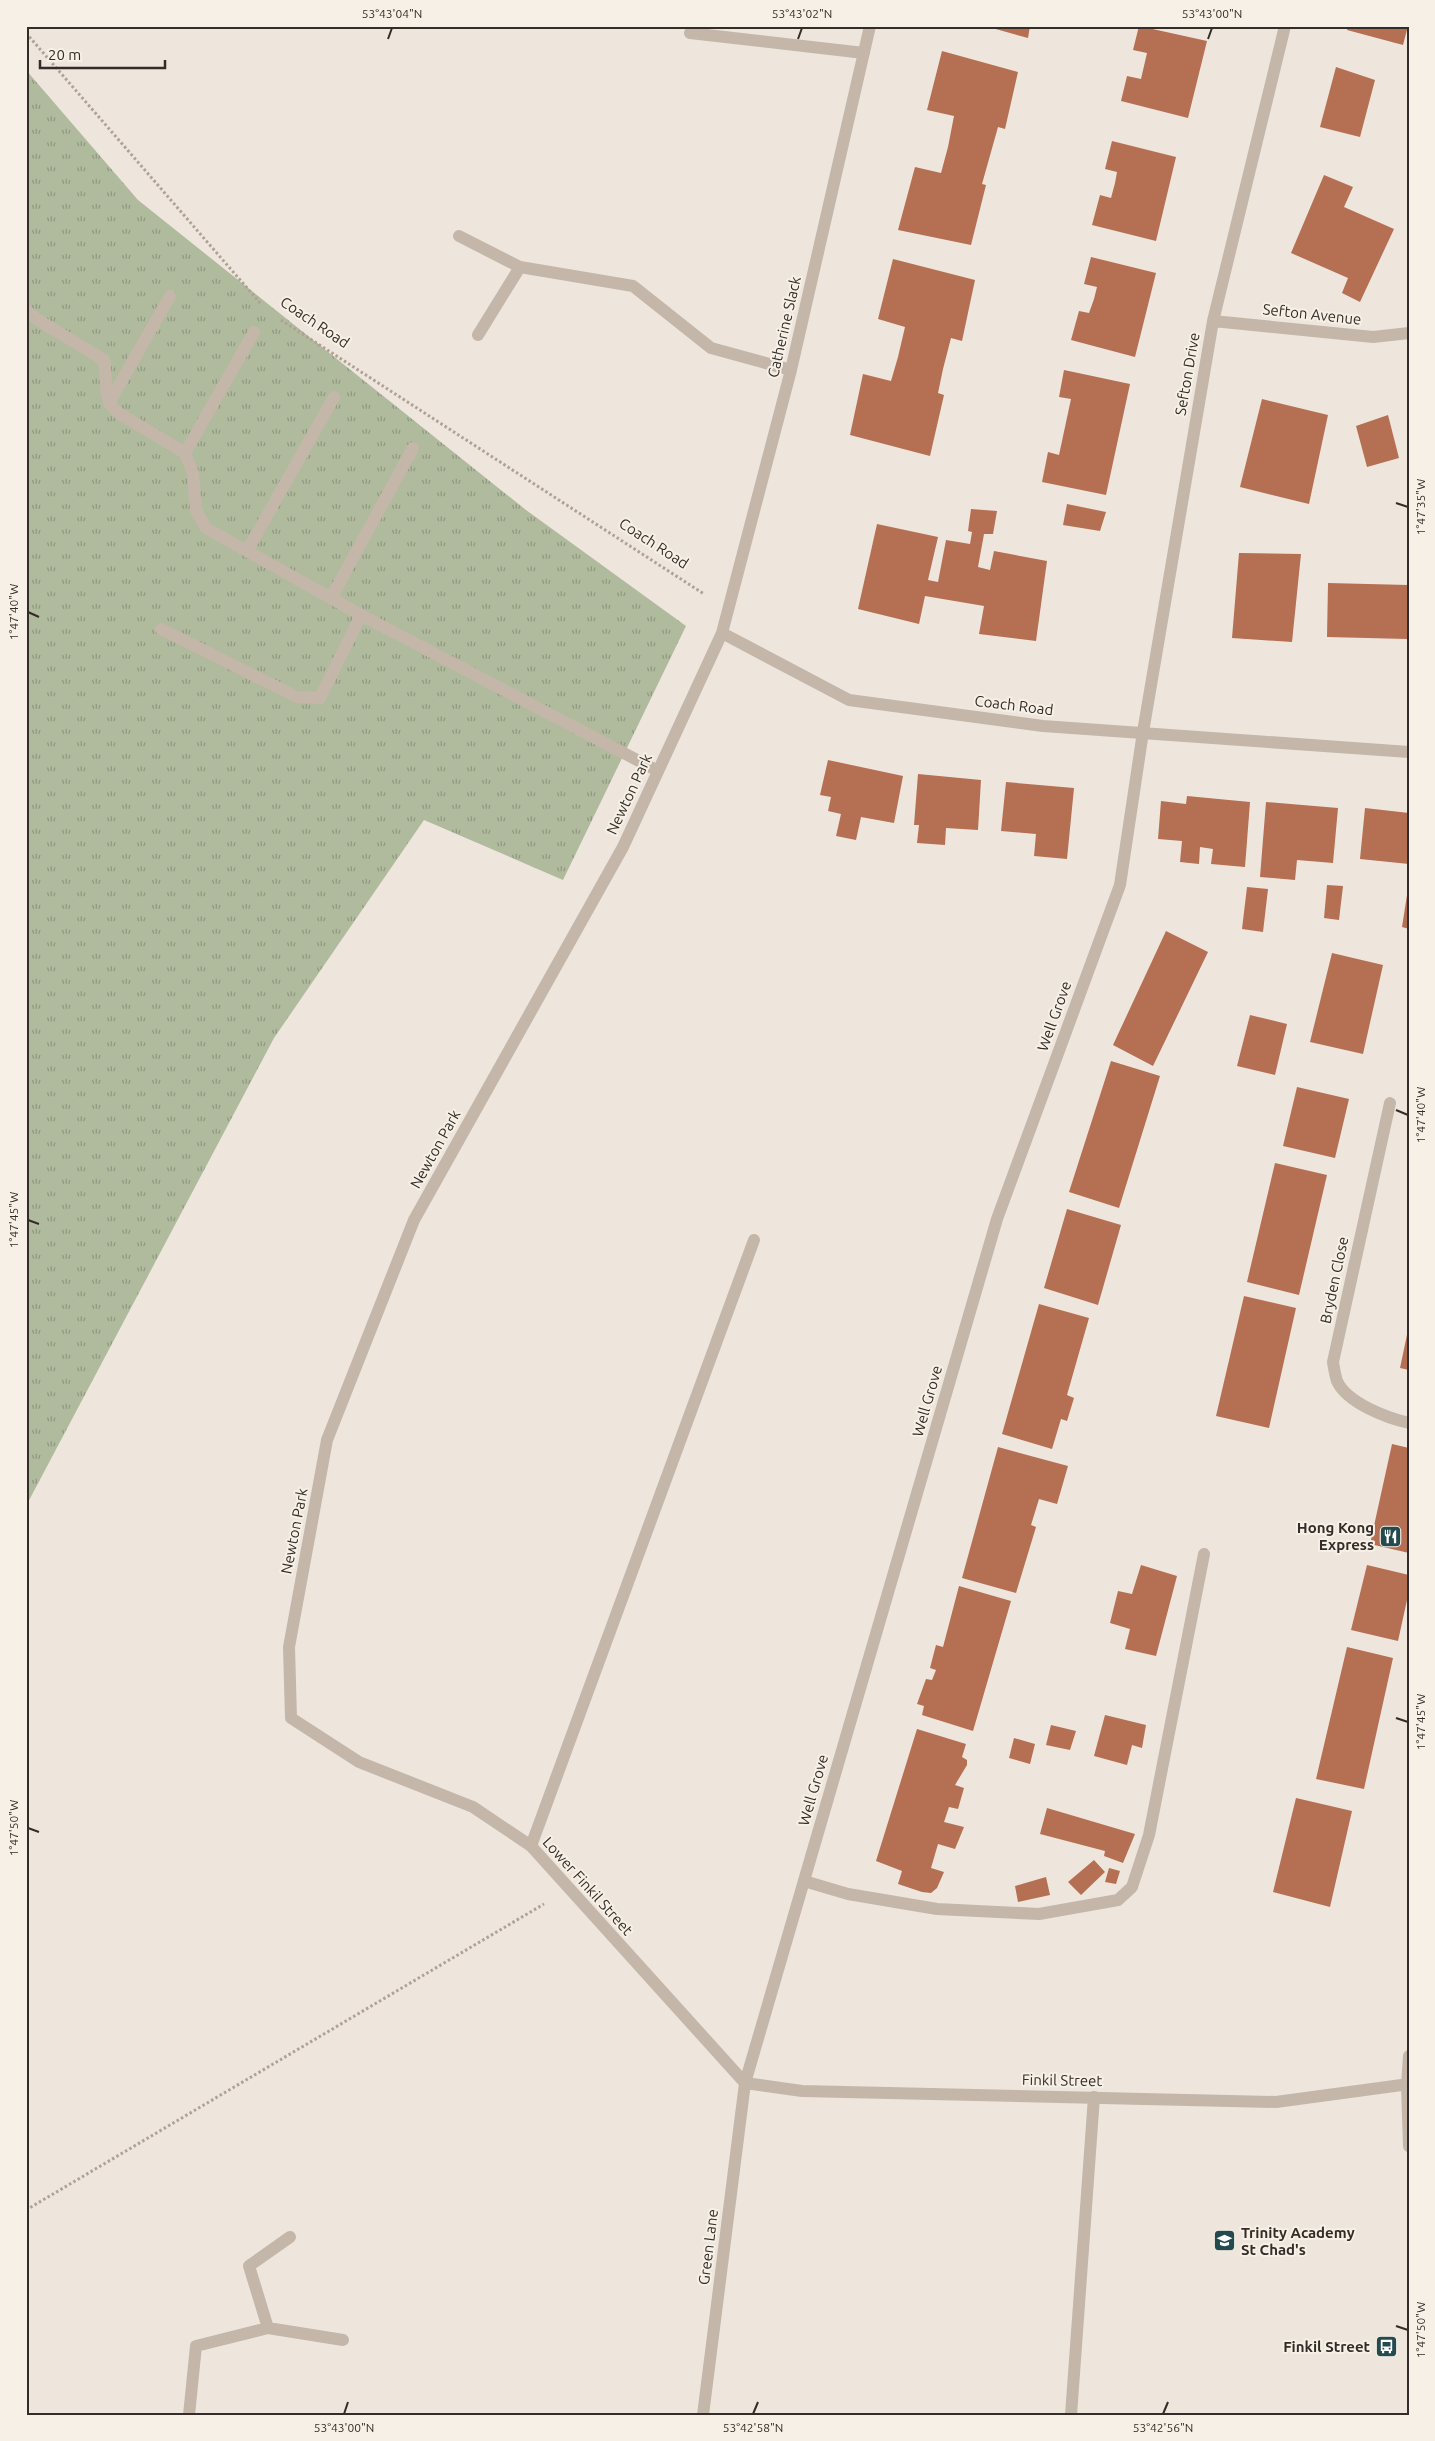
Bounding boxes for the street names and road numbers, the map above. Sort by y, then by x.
street label: Catherine Slack [764,274,804,379]
street label: Coach Road [277,293,353,351]
street label: Sefton Avenue [1262,300,1362,328]
street label: Sefton Drive [1171,331,1203,417]
street label: Coach Road [616,514,692,572]
street label: Coach Road [974,692,1054,718]
street label: Newton Park [603,751,655,837]
street label: Well Grove [1034,979,1074,1053]
street label: Newton Park [406,1106,464,1191]
street label: Bryden Close [1316,1235,1352,1325]
street label: Well Grove [909,1363,945,1439]
street label: Newton Park [277,1486,311,1575]
street label: Well Grove [795,1752,831,1828]
street label: Lower Finkil Street [540,1833,637,1939]
street label: Finkil Street [1022,2071,1103,2089]
street label: Green Lane [695,2208,721,2286]

